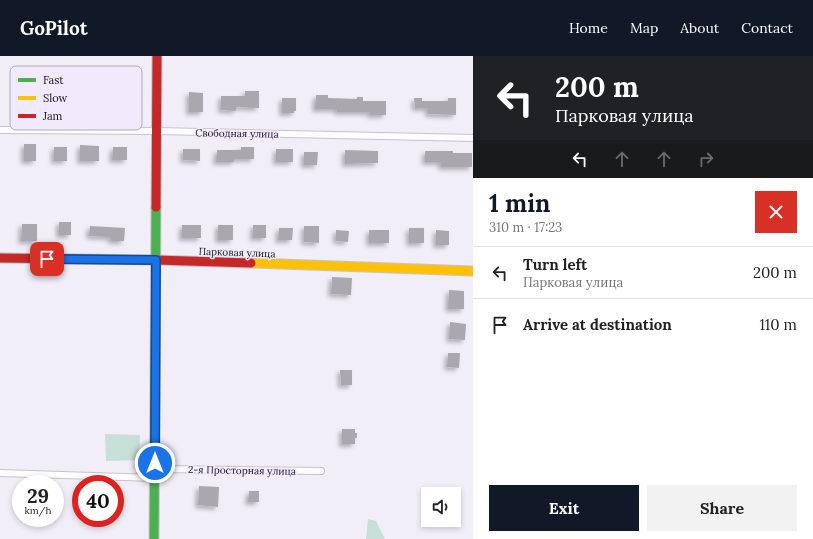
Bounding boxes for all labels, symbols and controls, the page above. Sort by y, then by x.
text: GoPilot [20,16,88,40]
text: Home [569,19,608,37]
text: Map [630,19,658,37]
text: About [680,19,719,37]
text: Contact [741,19,793,37]
legend [10,66,142,130]
text: 200 m [555,69,639,105]
icon: left [489,72,541,124]
text: Fast [43,73,64,87]
text: Slow [43,91,68,105]
text: Парковая улица [555,104,694,127]
text: Jam [42,109,63,123]
street label: Свободная улица [195,126,279,141]
icon: left [569,148,591,170]
icon: ahead [611,148,633,170]
icon: ahead [653,148,675,170]
icon: right [695,148,717,170]
text: 1 min [489,188,550,219]
button: close [755,191,797,233]
text: 310 m · 17:23 [489,219,562,236]
pin [30,242,64,276]
street label: Парковая улица [198,245,276,260]
icon: arrive [36,248,58,270]
text: Turn left [523,255,587,274]
icon: left [489,262,511,284]
text: 200 m [753,263,797,282]
text: Парковая улица [523,274,623,291]
icon: arrive [489,314,511,336]
text: Arrive at destination [523,315,672,334]
text: 110 m [759,315,797,334]
position arrow [134,442,176,484]
street label: 2-я Просторная улица [188,463,296,478]
speed limit sign: 40 [72,475,124,527]
text: 29 [27,483,49,508]
button: Exit [489,485,639,531]
button: Share [647,485,797,531]
map controls [421,487,461,527]
button: sound [421,487,461,527]
text: km/h [24,504,52,517]

